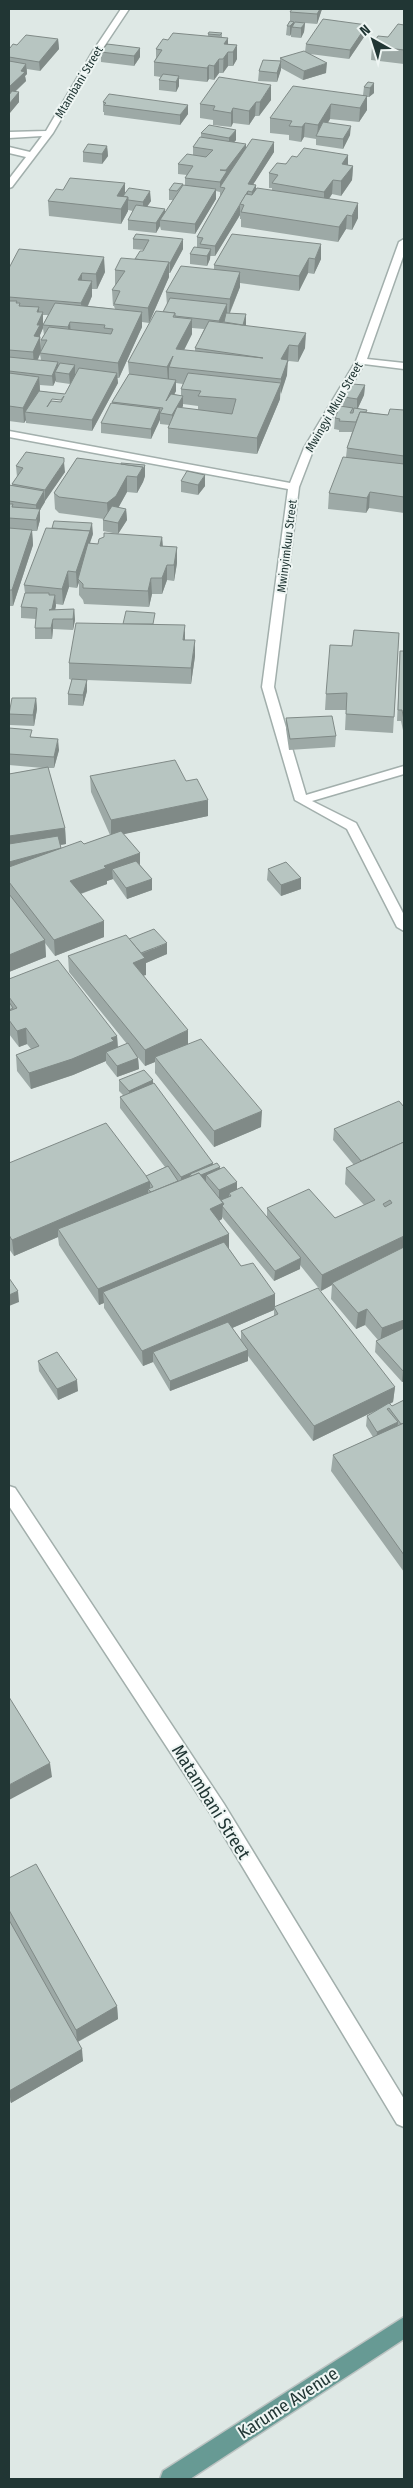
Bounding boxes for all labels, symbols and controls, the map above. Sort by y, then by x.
north arrow [348,15,398,65]
text: N [357,21,374,40]
street label: Mtambani Street [52,43,106,120]
street label: Mwingyi Mkuu Street [303,359,365,454]
street label: Mwinyimkuu Street [274,499,300,593]
street label: Matambani Street [167,1741,255,1863]
street label: Karume Avenue [234,2362,342,2444]

